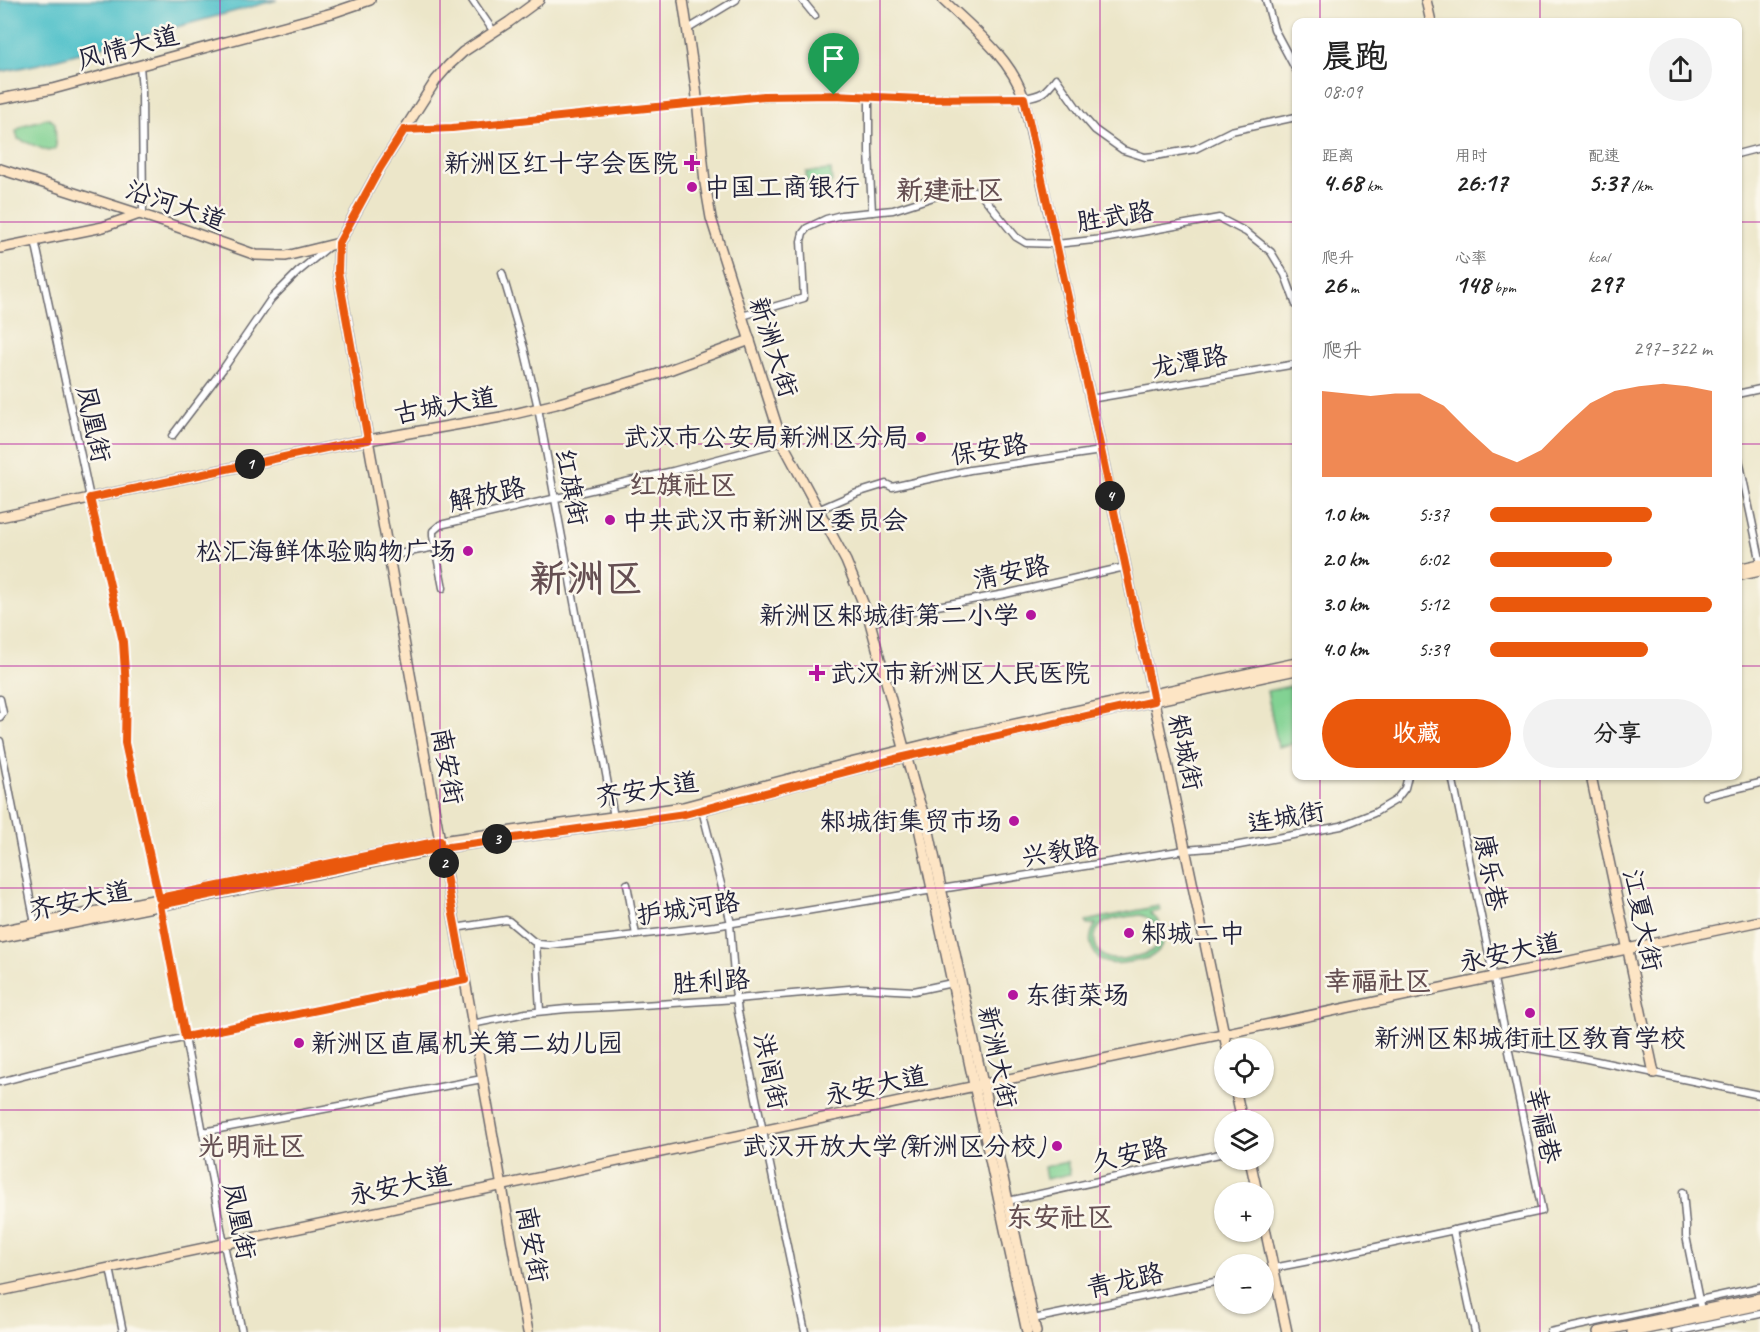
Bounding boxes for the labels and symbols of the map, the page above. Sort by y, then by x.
street label: 风情大道 [74,18,183,77]
pin [808,33,859,95]
place label: 新洲区红十字会医院 [444,147,678,180]
marker: 新洲区红十字会医院 [683,154,701,172]
place label: 中国工商银行 [704,171,860,204]
street label: 沿河大道 [121,173,230,238]
district label: 新建社区 [896,173,1004,207]
marker: 中国工商银行 [685,180,699,194]
street label: 胜武路 [1074,194,1156,239]
street label: 新洲大街 [742,293,805,402]
street label: 龙潭路 [1148,338,1230,385]
street label: 古城大道 [391,380,499,431]
street label: 凤凰街 [69,383,118,466]
place label: 武汉市公安局新洲区分局 [623,421,909,454]
street label: 保安路 [948,427,1030,472]
marker: 武汉市公安局新洲区分局 [914,430,928,444]
street label: 红旗街 [548,446,595,529]
pin: 1 [235,449,265,479]
district label: 红旗社区 [629,468,737,502]
street label: 解放路 [446,470,529,519]
pin: 4 [1095,481,1125,511]
place label: 中共武汉市新洲区委员会 [622,504,908,537]
marker: 中共武汉市新洲区委员会 [603,513,617,527]
place label: 松汇海鲜体验购物广场 [196,535,456,568]
marker: 松汇海鲜体验购物广场 [461,544,475,558]
street label: 清安路 [970,548,1053,597]
district label: 新洲区 [529,555,643,602]
place label: 新洲区邾城街第二小学 [759,599,1019,632]
marker: 新洲区邾城街第二小学 [1024,608,1038,622]
place label: 武汉市新洲区人民医院 [830,657,1090,690]
marker: 武汉市新洲区人民医院 [808,664,826,682]
street label: 邾城街 [1161,711,1210,794]
street label: 南安街 [424,725,471,807]
street label: 齐安大道 [593,765,701,814]
street label: 连城街 [1245,794,1327,841]
place label: 邾城街集贸市场 [820,805,1002,838]
marker: 邾城街集贸市场 [1007,814,1021,828]
pin: 3 [482,824,512,854]
street label: 兴教路 [1019,829,1101,874]
street label: 康乐巷 [1467,831,1514,914]
pin: 2 [429,848,459,878]
street label: 江夏大街 [1616,866,1669,974]
street label: 齐安大道 [26,874,134,927]
street label: 护城河路 [634,885,742,932]
place label: 邾城二中 [1141,917,1245,950]
marker: 邾城二中 [1122,926,1136,940]
street label: 永安大道 [1456,926,1564,979]
street label: 胜利路 [671,962,751,1001]
district label: 幸福社区 [1324,964,1432,998]
place label: 东街菜场 [1025,979,1129,1012]
marker: 东街菜场 [1006,988,1020,1002]
street label: 新洲大街 [971,1003,1024,1111]
marker: 新洲区邾城街社区教育学校 [1523,1006,1537,1020]
place label: 新洲区邾城街社区教育学校 [1374,1022,1686,1055]
place label: 新洲区直属机关第二幼儿园 [311,1027,623,1060]
street label: 洪闾街 [746,1030,795,1113]
marker: 新洲区直属机关第二幼儿园 [292,1036,306,1050]
street label: 永安大道 [822,1059,930,1112]
street label: 幸福巷 [1519,1084,1568,1167]
district label: 光明社区 [198,1129,306,1163]
place label: 武汉开放大学(新洲区分校) [742,1130,1046,1163]
street label: 久安路 [1088,1130,1171,1179]
marker: 武汉开放大学(新洲区分校) [1050,1139,1064,1153]
street label: 永安大道 [346,1159,454,1212]
street label: 凤凰街 [216,1180,263,1263]
district label: 东安社区 [1006,1200,1114,1234]
street label: 南安街 [509,1203,556,1285]
street label: 青龙路 [1084,1256,1167,1305]

